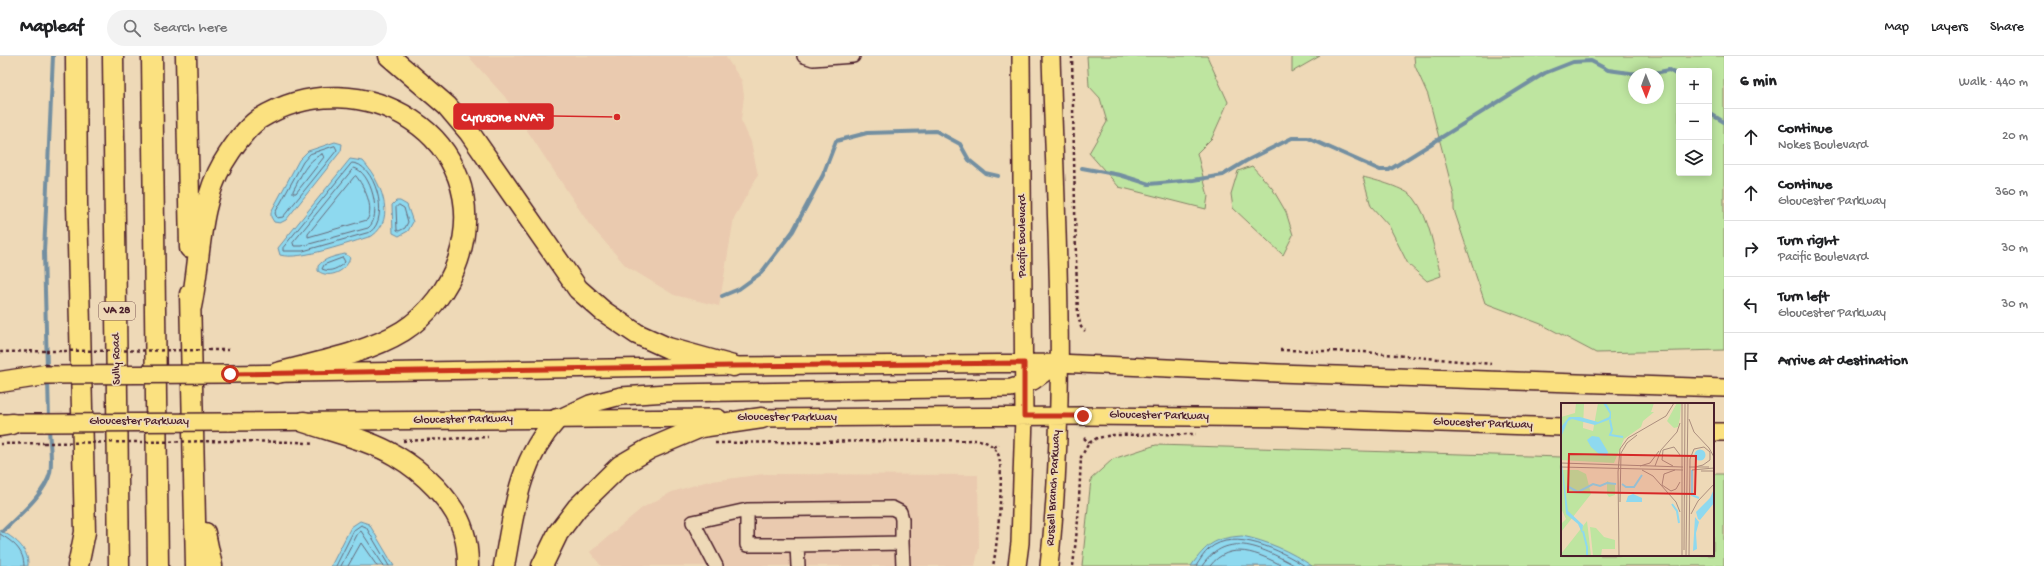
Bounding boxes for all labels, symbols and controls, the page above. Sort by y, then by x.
search box [107,10,387,46]
text: Mapleaf [20,16,83,39]
icon: search [121,17,143,39]
text: Search here [153,19,227,37]
text: Map [1885,19,1909,36]
text: Layers [1931,19,1968,36]
text: Share [1990,19,2024,36]
north arrow [1628,68,1664,104]
map controls [1676,68,1712,176]
button: + [1676,68,1712,104]
text: 6 min [1740,72,1776,92]
text: Walk · 440 m [1959,75,2028,90]
callout: CyrusOne NVA7 [454,104,553,129]
button: − [1676,104,1712,140]
text: CyrusOne NVA7 [461,111,546,126]
text: Continue [1778,120,1832,138]
icon: ahead [1740,126,1762,148]
text: 20 m [2002,129,2028,144]
text: Nokes Boulevard [1778,138,1868,153]
button: layers [1676,140,1712,176]
text: Continue [1778,176,1832,194]
icon: ahead [1740,182,1762,204]
text: 360 m [1995,185,2028,200]
street label: Pacific Boulevard [1016,193,1030,279]
text: Gloucester Parkway [1778,194,1886,209]
text: Turn right [1778,232,1838,250]
icon: right [1740,238,1762,260]
text: 30 m [2002,241,2028,256]
text: Pacific Boulevard [1778,250,1868,265]
text: Turn left [1778,288,1829,306]
icon: left [1740,294,1762,316]
text: 30 m [2002,297,2028,312]
road number: VA 28 [99,302,135,320]
text: Gloucester Parkway [1778,306,1886,321]
street label: Sully Road [110,332,124,385]
icon: arrive [1740,350,1762,372]
text: Arrive at destination [1778,352,1908,370]
route start [221,365,239,383]
inset map [1561,403,1714,556]
route end [1074,407,1092,425]
street label: Gloucester Parkway [1109,408,1209,424]
street label: Gloucester Parkway [737,411,837,425]
street label: Gloucester Parkway [413,412,513,428]
street label: Gloucester Parkway [89,415,189,429]
street label: Gloucester Parkway [1433,415,1533,433]
street label: Russell Branch Parkway [1044,430,1064,546]

